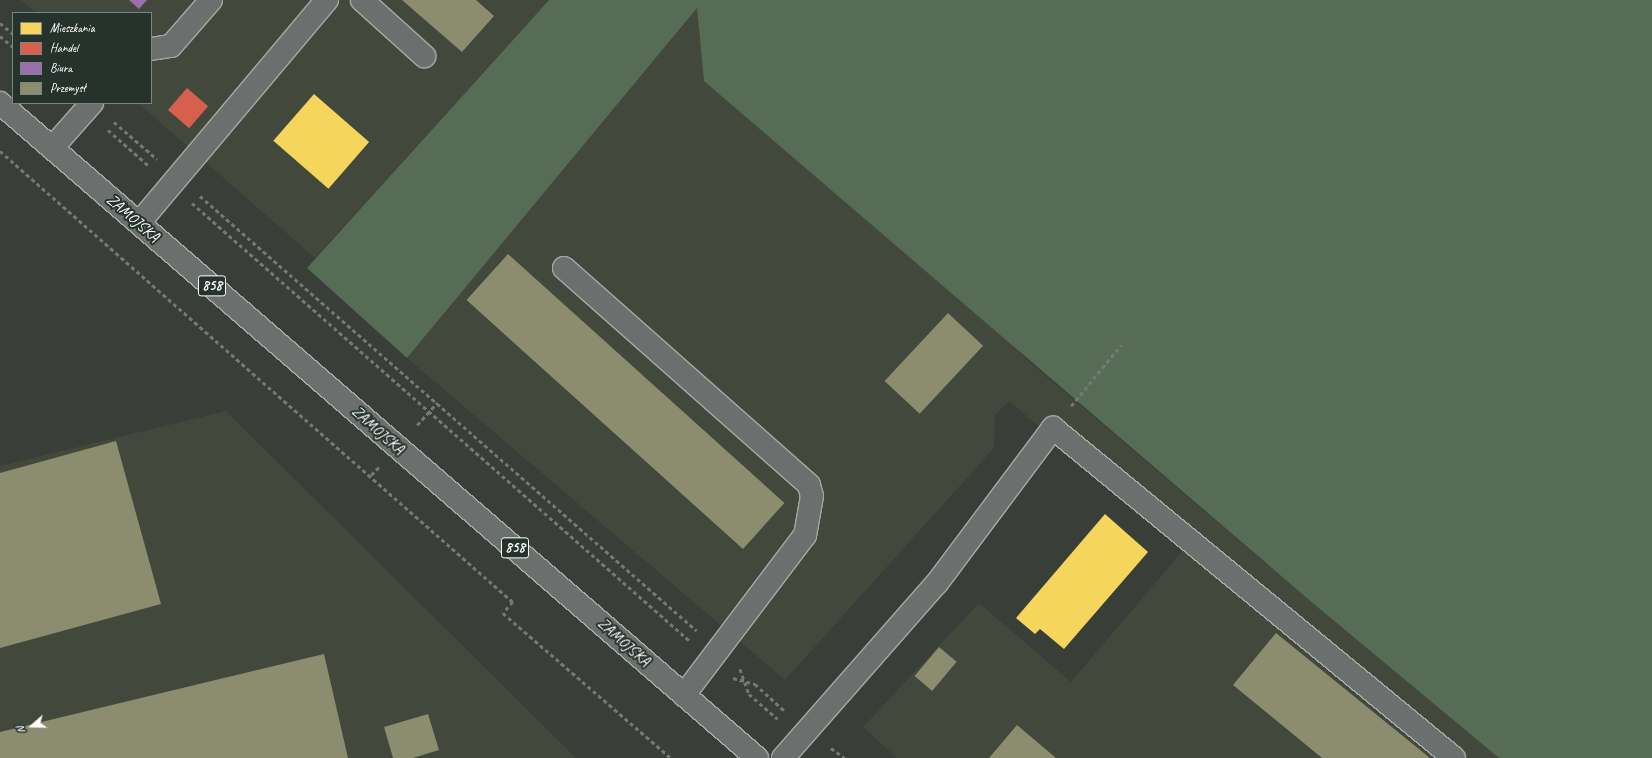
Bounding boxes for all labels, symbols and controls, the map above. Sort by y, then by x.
legend [12,12,152,104]
text: Mieszkania [50,20,95,36]
text: Handel [50,40,78,56]
text: Biura [50,60,72,76]
text: Przemysł [50,80,85,96]
street label: ZAMOJSKA [103,190,163,246]
road number: 858 [197,273,227,299]
street label: ZAMOJSKA [348,402,408,458]
road number: 858 [500,535,530,561]
street label: ZAMOJSKA [594,614,654,670]
north arrow [12,706,52,746]
text: N [13,725,28,736]

